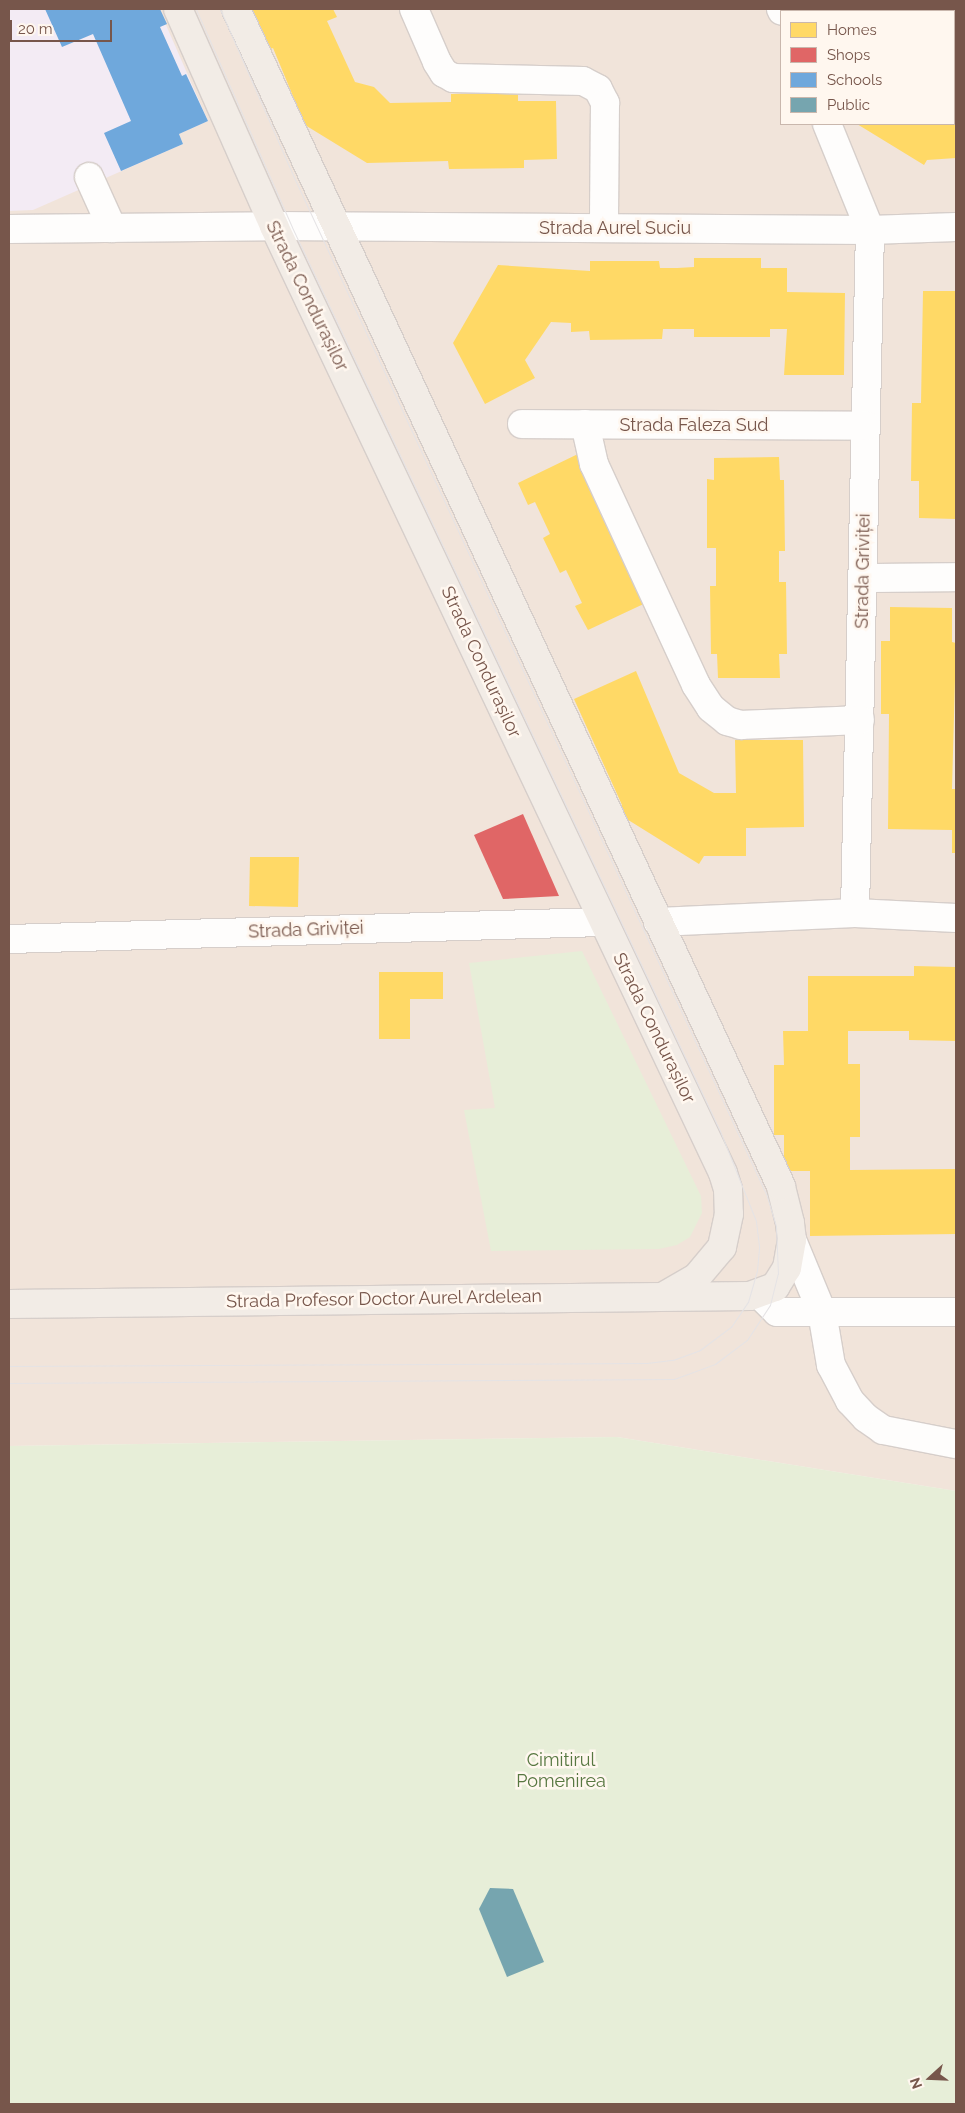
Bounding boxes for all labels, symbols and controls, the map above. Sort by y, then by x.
scale bar [12,10,115,42]
legend [780,10,955,125]
text: 20 m [18,20,53,38]
text: Homes [827,21,877,39]
text: Shops [827,46,870,64]
text: Schools [827,71,882,89]
text: Public [827,96,870,114]
street label: Strada Condurașilor [261,217,353,375]
street label: Strada Aurel Suciu [538,217,692,239]
street label: Strada Faleza Sud [619,414,769,436]
street label: Strada Griviței [851,513,875,629]
street label: Strada Condurașilor [436,583,526,741]
street label: Strada Griviței [248,917,364,943]
street label: Strada Condurașilor [608,949,700,1107]
street label: Strada Profesor Doctor Aurel Ardelean [225,1285,543,1313]
park label: Cimitirul Pomenirea [516,1750,606,1792]
north arrow [905,2053,955,2103]
text: N [907,2075,925,2091]

